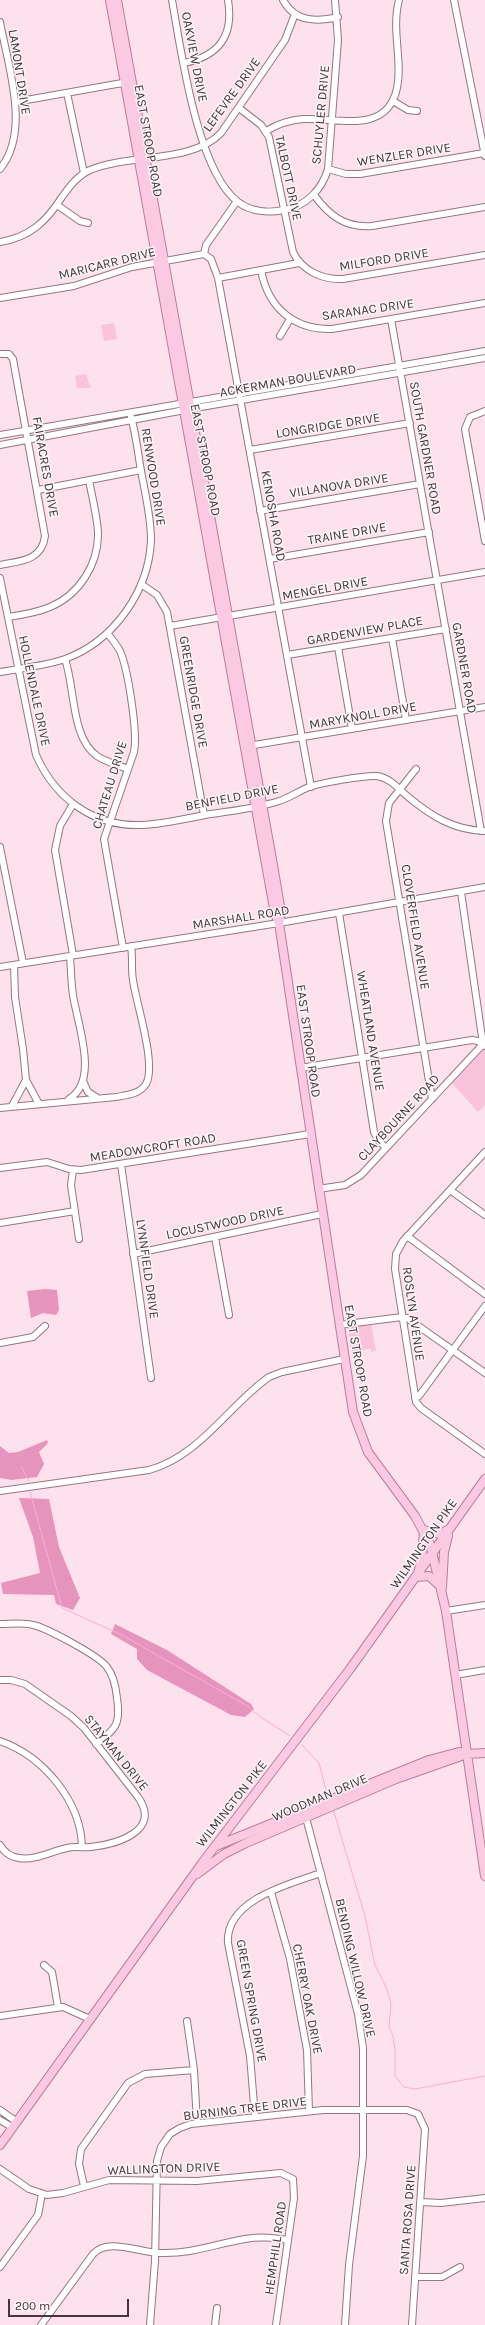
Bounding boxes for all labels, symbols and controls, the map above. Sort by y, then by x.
street label: OAKVIEW DRIVE [178,11,210,103]
street label: LAMONT DRIVE [5,28,33,116]
street label: LEFEVRE DRIVE [200,55,264,135]
street label: SCHUYLER DRIVE [309,65,333,165]
street label: EAST STROOP ROAD [130,84,166,198]
street label: TALBOTT DRIVE [271,134,305,222]
street label: WENZLER DRIVE [356,140,452,170]
street label: MARICARR DRIVE [57,244,157,284]
street label: MILFORD DRIVE [338,245,430,275]
street label: SARANAC DRIVE [321,296,415,324]
street label: ACKERMAN BOULEVARD [219,361,357,401]
street label: SOUTH GARDNER ROAD [406,380,444,516]
street label: EAST STROOP ROAD [186,403,224,517]
street label: LONGRIDGE DRIVE [275,410,381,442]
street label: FAIRACRES DRIVE [28,416,62,518]
street label: RENWOOD DRIVE [138,427,168,527]
street label: KENOSHA ROAD [257,469,289,563]
street label: VILLANOVA DRIVE [288,470,390,502]
street label: TRAINE DRIVE [306,519,388,549]
street label: MENGEL DRIVE [281,574,369,604]
street label: GARDENVIEW PLACE [306,613,424,649]
street label: GARDNER ROAD [448,621,480,715]
street label: HOLLENDALE DRIVE [15,634,53,748]
street label: GREENRIDGE DRIVE [175,635,211,749]
street label: MARYKNOLL DRIVE [308,699,418,733]
street label: CHATEAU DRIVE [89,739,131,831]
street label: BENFIELD DRIVE [184,781,280,815]
street label: CLOVERFIELD AVENUE [397,863,433,991]
street label: MARSHALL ROAD [191,903,291,933]
street label: WHEATLAND AVENUE [353,970,387,1092]
street label: EAST STROOP ROAD [292,983,324,1099]
street label: CLAYBOURNE ROAD [355,1071,443,1165]
street label: MEADOWCROFT ROAD [89,1130,217,1166]
street label: LOCUSTWOOD DRIVE [165,1203,285,1243]
street label: LYNNFIELD DRIVE [132,1218,162,1320]
street label: ROSLYN AVENUE [399,1266,427,1362]
street label: EAST STROOP ROAD [340,1304,376,1418]
street label: WILMINGTON PIKE [387,1496,461,1592]
street label: STAYMAN DRIVE [81,1712,151,1794]
street label: WILMINGTON PIKE [193,1757,271,1851]
street label: WOODMAN DRIVE [270,1771,370,1825]
street label: BENDING WILLOW DRIVE [331,1897,379,2039]
street label: GREEN SPRING DRIVE [232,1938,270,2064]
street label: CHERRY OAK DRIVE [289,1943,325,2055]
street label: BURNING TREE DRIVE [182,2094,308,2124]
street label: WALLINGTON DRIVE [107,2159,221,2179]
street label: SANTA ROSA DRIVE [396,2164,420,2276]
street label: HEMPHILL ROAD [262,2200,290,2296]
scale bar [10,2291,131,2317]
text: 200 m [15,2299,50,2313]

